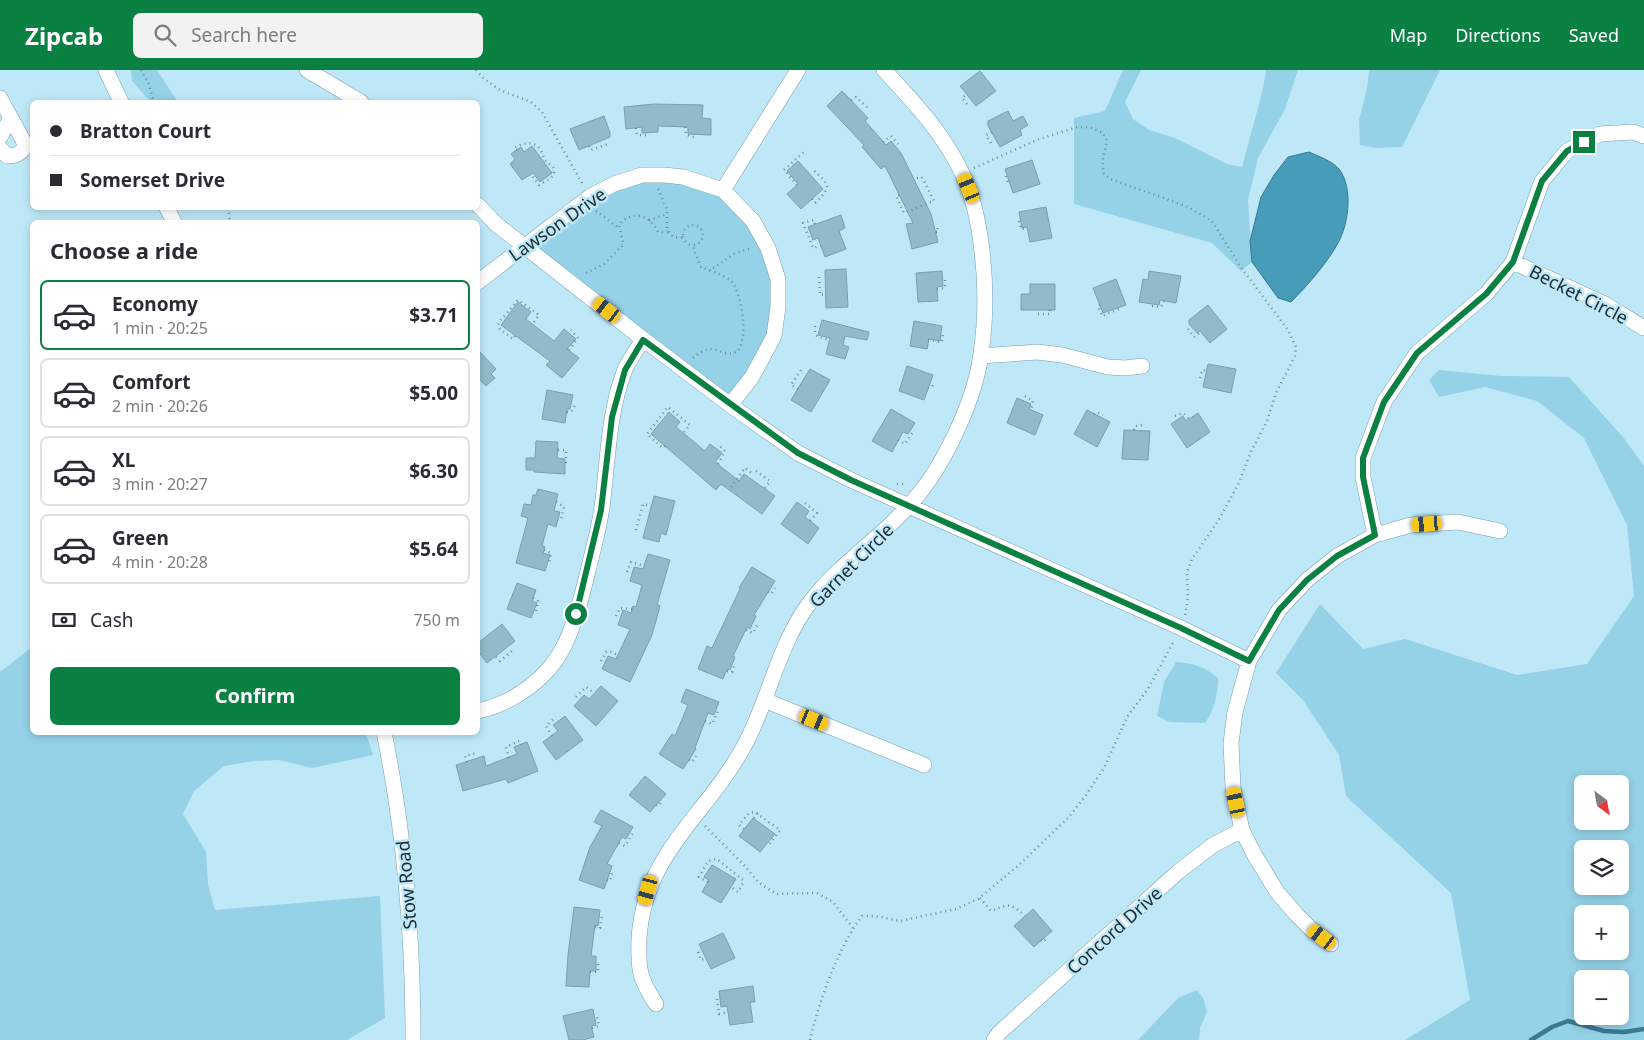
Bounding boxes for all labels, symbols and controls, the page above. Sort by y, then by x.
search box [133,13,483,58]
text: Zipcab [25,19,103,52]
icon: search [151,21,179,49]
text: Search here [191,22,297,48]
text: Map [1390,23,1427,47]
text: Directions [1455,23,1541,47]
text: Saved [1569,23,1619,47]
text: Bratton Court [80,118,211,144]
route end [1573,131,1595,153]
text: Somerset Drive [80,167,225,193]
car [956,171,981,205]
street label: Lawson Drive [504,182,610,266]
text: Choose a ride [50,235,198,265]
street label: Becket Circle [1525,259,1633,329]
text: Economy [112,291,198,317]
icon: car [52,293,97,338]
car [590,295,623,325]
text: $3.71 [409,302,458,328]
text: 1 min · 20:25 [112,317,208,339]
text: Comfort [112,369,191,395]
icon: car [52,371,97,416]
text: $5.00 [409,380,458,406]
text: 2 min · 20:26 [112,395,208,417]
text: XL [112,447,135,473]
icon: car [52,449,97,494]
text: $6.30 [409,458,458,484]
text: 3 min · 20:27 [112,473,208,495]
car [1411,515,1442,533]
street label: Garnet Circle [804,518,898,612]
text: Green [112,525,169,551]
icon: car [52,527,97,572]
text: $5.64 [409,536,458,562]
text: 4 min · 20:28 [112,551,208,573]
route start [565,603,587,625]
icon: cash [50,606,78,634]
text: Cash [90,607,134,633]
text: 750 m [413,609,460,631]
button: Confirm [50,667,460,725]
car [797,707,830,733]
north arrow [1574,775,1629,830]
map controls [1574,775,1629,1025]
car [1225,786,1246,818]
street label: Stow Road [390,840,422,930]
button: layers [1574,840,1629,895]
car [636,874,659,906]
street label: Concord Drive [1061,881,1167,979]
button: + [1574,905,1629,960]
car [1305,922,1338,952]
button: − [1574,970,1629,1025]

